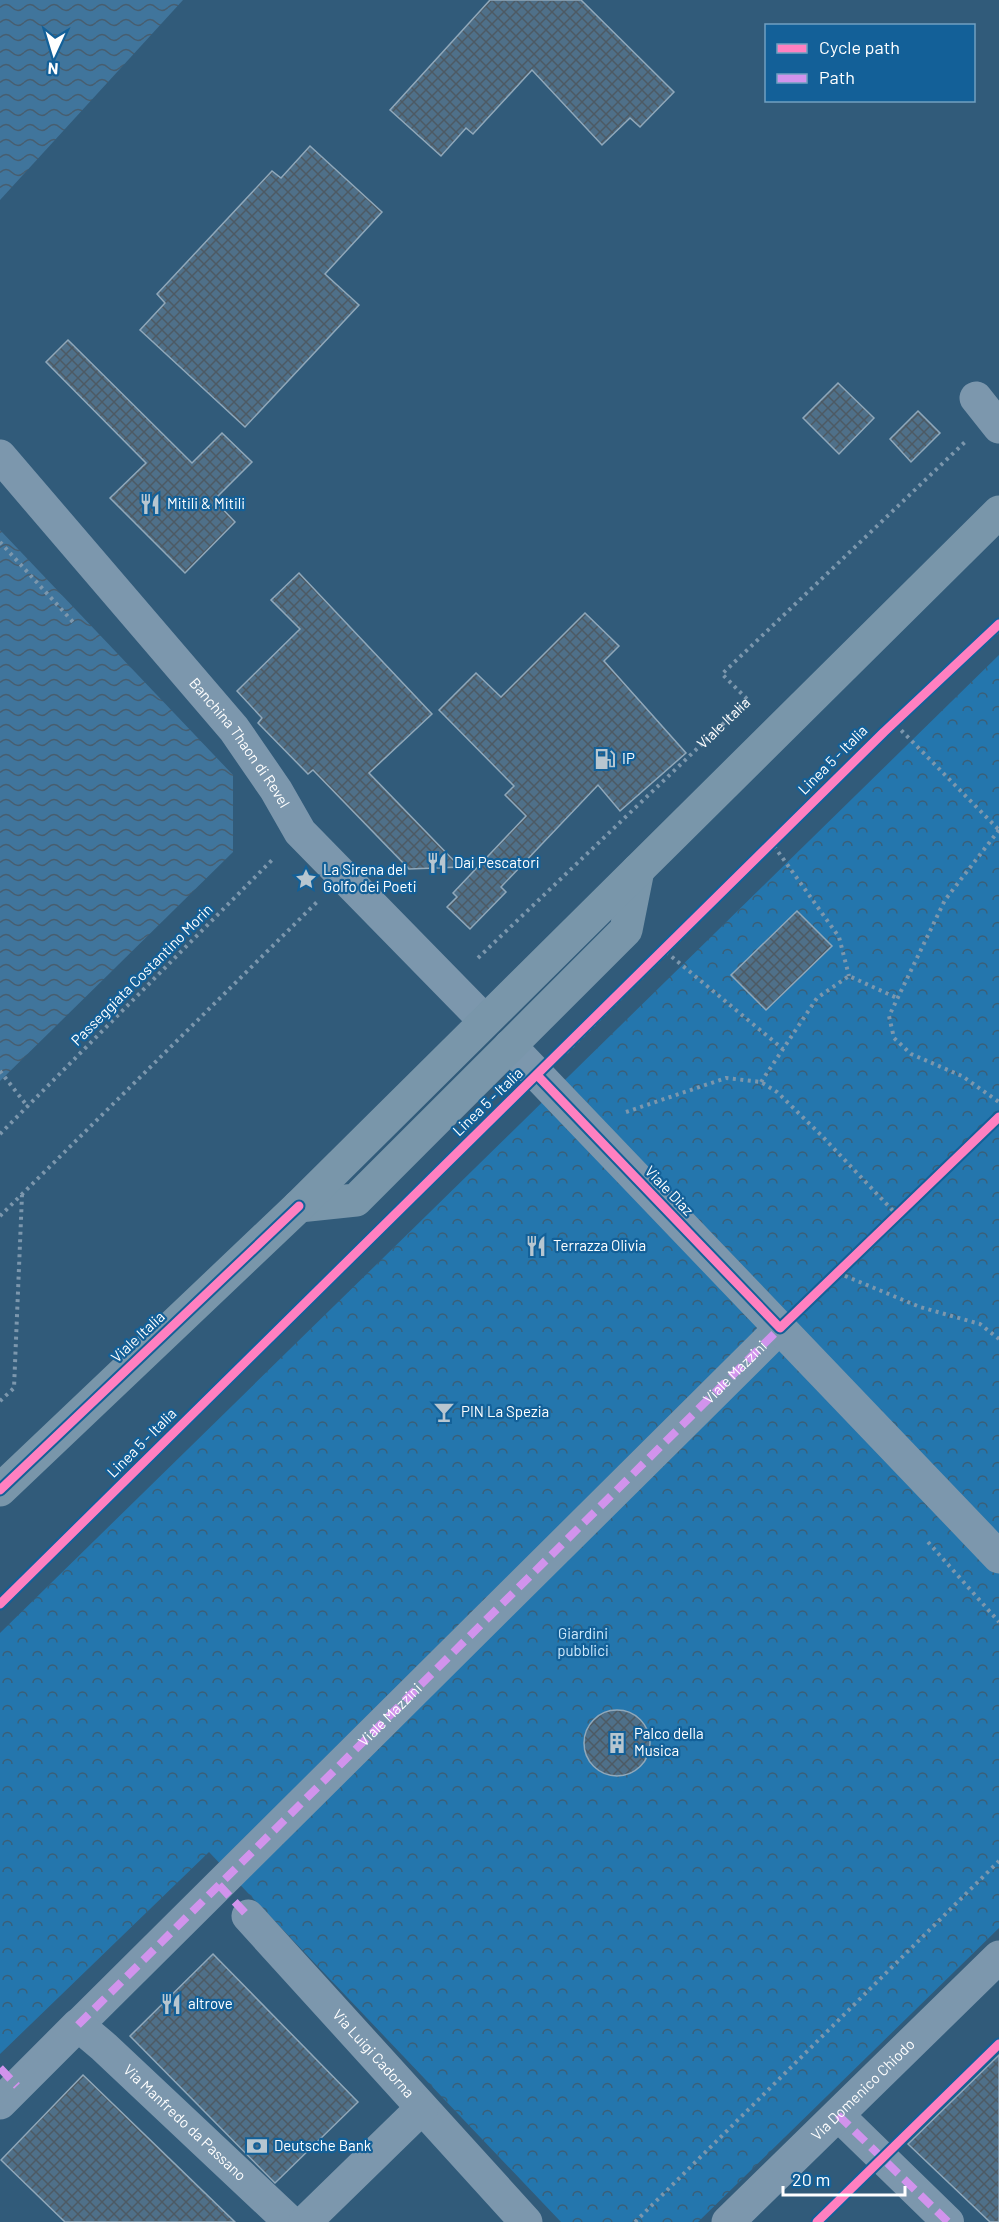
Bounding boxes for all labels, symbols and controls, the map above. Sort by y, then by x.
north arrow [24,24,84,84]
legend [765,24,975,102]
text: Cycle path [819,36,900,58]
text: N [47,60,59,79]
text: Path [819,66,855,88]
restaurant icon: Mitili & Mitili [138,492,162,516]
place label: Mitili & Mitili [167,494,245,512]
street label: Banchina Thaon di Revel [186,674,294,811]
street label: Viale Italia [693,693,753,752]
street label: Linea 5 - Italia [794,721,871,798]
fuel station icon: IP [593,747,617,771]
place label: IP [622,749,635,767]
restaurant icon: Dai Pescatori [425,851,449,875]
place label: Dai Pescatori [454,853,539,871]
place label: La Sirena del Golfo dei Poeti [323,860,417,895]
place icon: La Sirena del Golfo dei Poeti [294,867,318,891]
street label: Passeggiata Costantino Morin [67,900,216,1049]
street label: Linea 5 - Italia [449,1063,526,1139]
street label: Viale Diaz [642,1162,698,1219]
restaurant icon: Terrazza Olivia [524,1234,548,1258]
place label: Terrazza Olivia [553,1236,646,1254]
street label: Viale Italia [107,1307,168,1366]
street label: Viale Mazzini [699,1336,770,1407]
bar icon: PIN La Spezia [432,1400,456,1424]
place label: PIN La Spezia [461,1402,549,1420]
street label: Linea 5 - Italia [103,1404,180,1481]
park label: Giardini pubblici [557,1624,609,1659]
street label: Viale Mazzini [354,1679,425,1750]
place label: Palco della Musica [634,1724,704,1759]
building icon: Palco della Musica [605,1731,629,1755]
restaurant icon: altrove [159,1992,183,2016]
place label: altrove [188,1994,233,2012]
street label: Via Luigi Cadorna [329,2005,418,2101]
street label: Via Domenico Chiodo [807,2035,918,2144]
street label: Via Manfredo da Passano [120,2060,250,2184]
bank icon: Deutsche Bank [245,2134,269,2158]
place label: Deutsche Bank [274,2136,372,2154]
scale bar [783,2159,904,2197]
text: 20 m [792,2168,830,2190]

